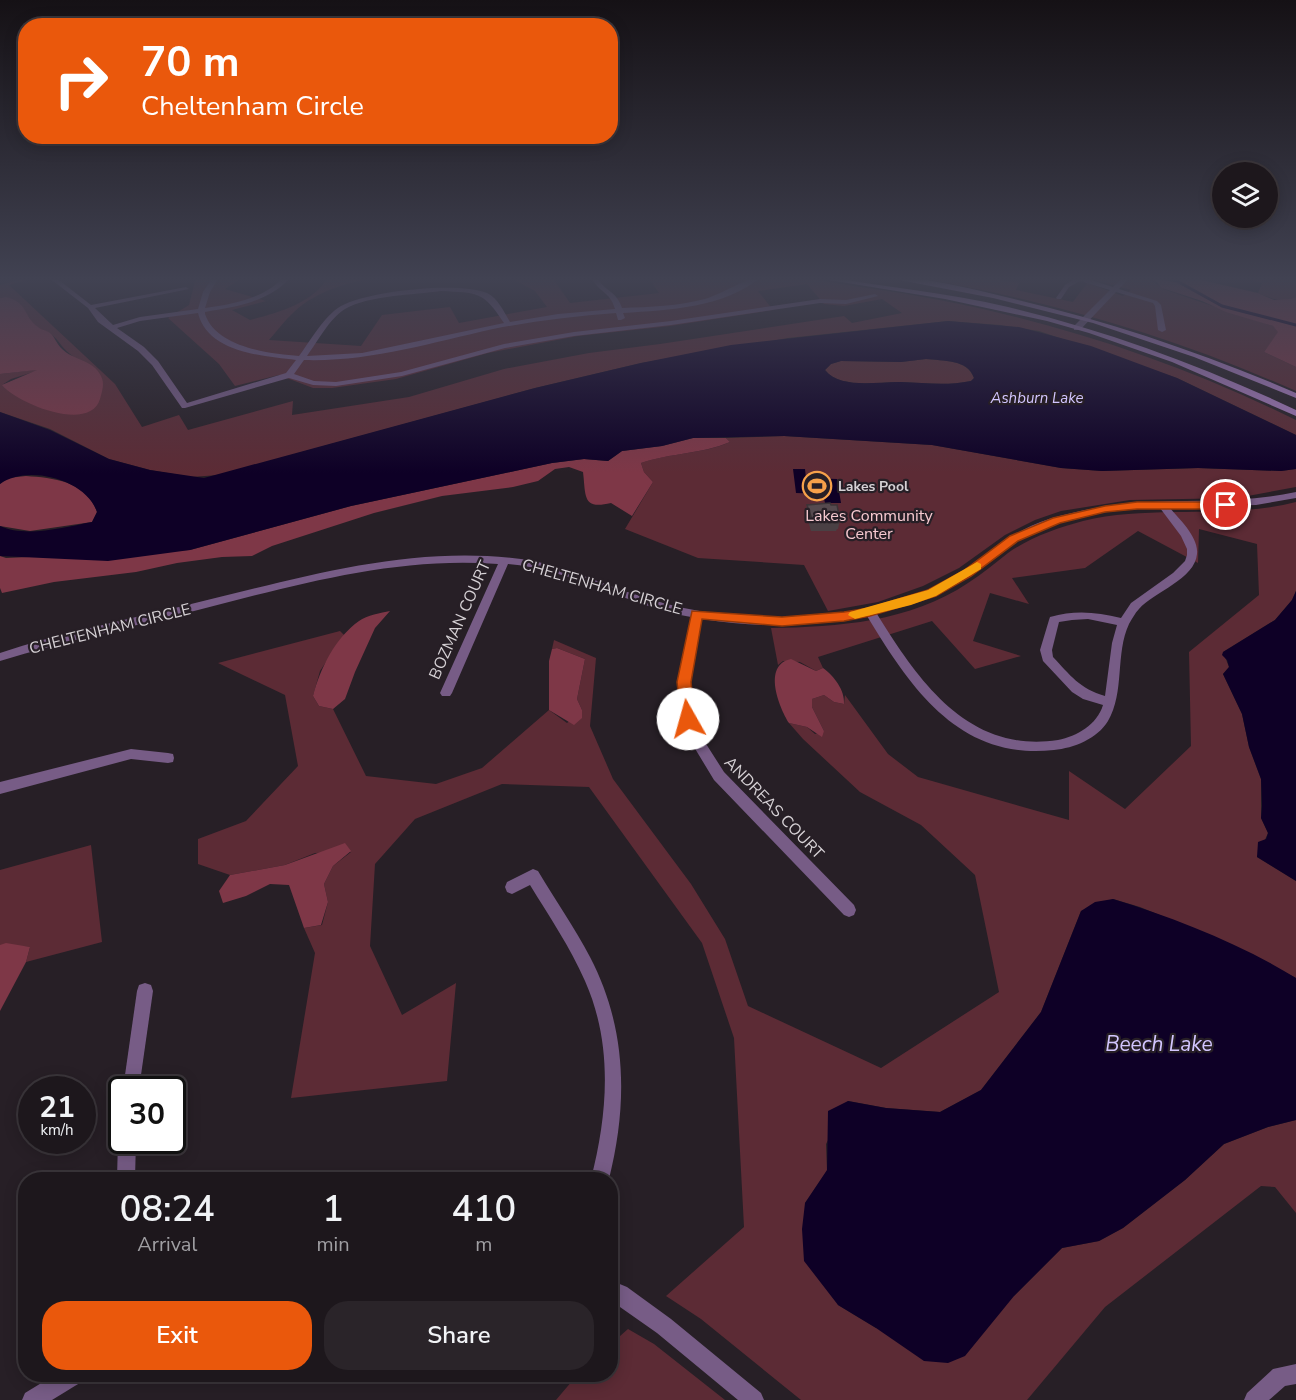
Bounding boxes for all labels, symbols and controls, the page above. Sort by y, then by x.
text: 70 m [141,34,240,91]
icon: right [42,42,120,120]
text: Cheltenham Circle [141,88,364,125]
map controls [1212,162,1278,228]
button: layers [1212,162,1278,228]
water label: Ashburn Lake [990,388,1083,408]
sports icon: Lakes Pool [801,470,833,502]
place label: Lakes Pool [838,477,909,496]
pin [1200,479,1251,530]
icon: arrive [1209,488,1242,521]
park label: Lakes Community Center [805,505,934,545]
street label: CHELTENHAM CIRCLE [519,554,685,620]
street label: BOZMAN COURT [424,557,496,683]
street label: CHELTENHAM CIRCLE [27,598,193,660]
position arrow [656,687,720,751]
street label: ANDREAS COURT [719,752,829,864]
water label: Beech Lake [1105,1030,1213,1058]
speed limit sign: 30 [108,1076,186,1154]
text: 21 [39,1087,75,1128]
text: km/h [40,1120,74,1140]
text: 08:24 [120,1185,215,1234]
text: 1 [322,1185,344,1234]
text: 410 [451,1185,516,1234]
text: Arrival [137,1231,197,1258]
text: min [317,1231,350,1258]
text: m [475,1231,492,1258]
button: Exit [42,1301,312,1370]
button: Share [324,1301,594,1370]

